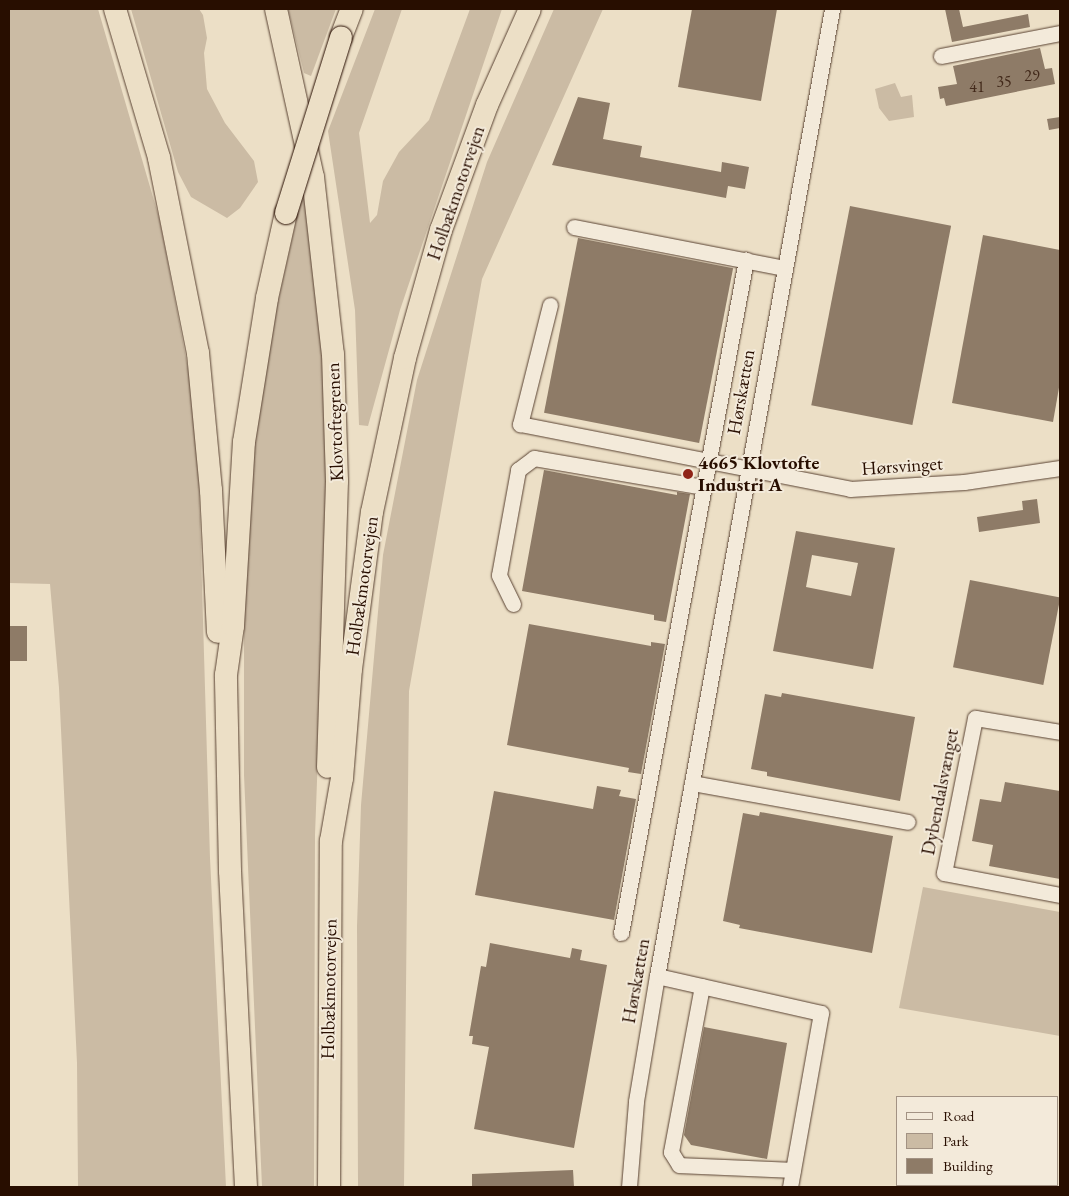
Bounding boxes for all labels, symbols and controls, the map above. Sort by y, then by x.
house number: 29 [1024,66,1040,86]
house number: 35 [996,72,1012,92]
house number: 41 [969,77,985,97]
street label: Holbækmotorvejen [422,123,490,263]
street label: Hørskætten [722,348,760,436]
street label: Klovtoftegrenen [322,362,348,482]
place label: 4665 Klovtofte Industri A [698,452,819,496]
street label: Hørsvinget [860,452,944,480]
marker: 4665 Klovtofte Industri A [682,468,694,480]
street label: Holbækmotorvejen [341,515,383,657]
street label: Dybendalsvænget [917,727,963,857]
street label: Holbækmotorvejen [316,918,342,1060]
street label: Hørskætten [617,937,655,1025]
legend [896,1096,1059,1186]
text: Road [943,1106,974,1125]
text: Park [943,1131,969,1150]
text: Building [943,1156,993,1175]

